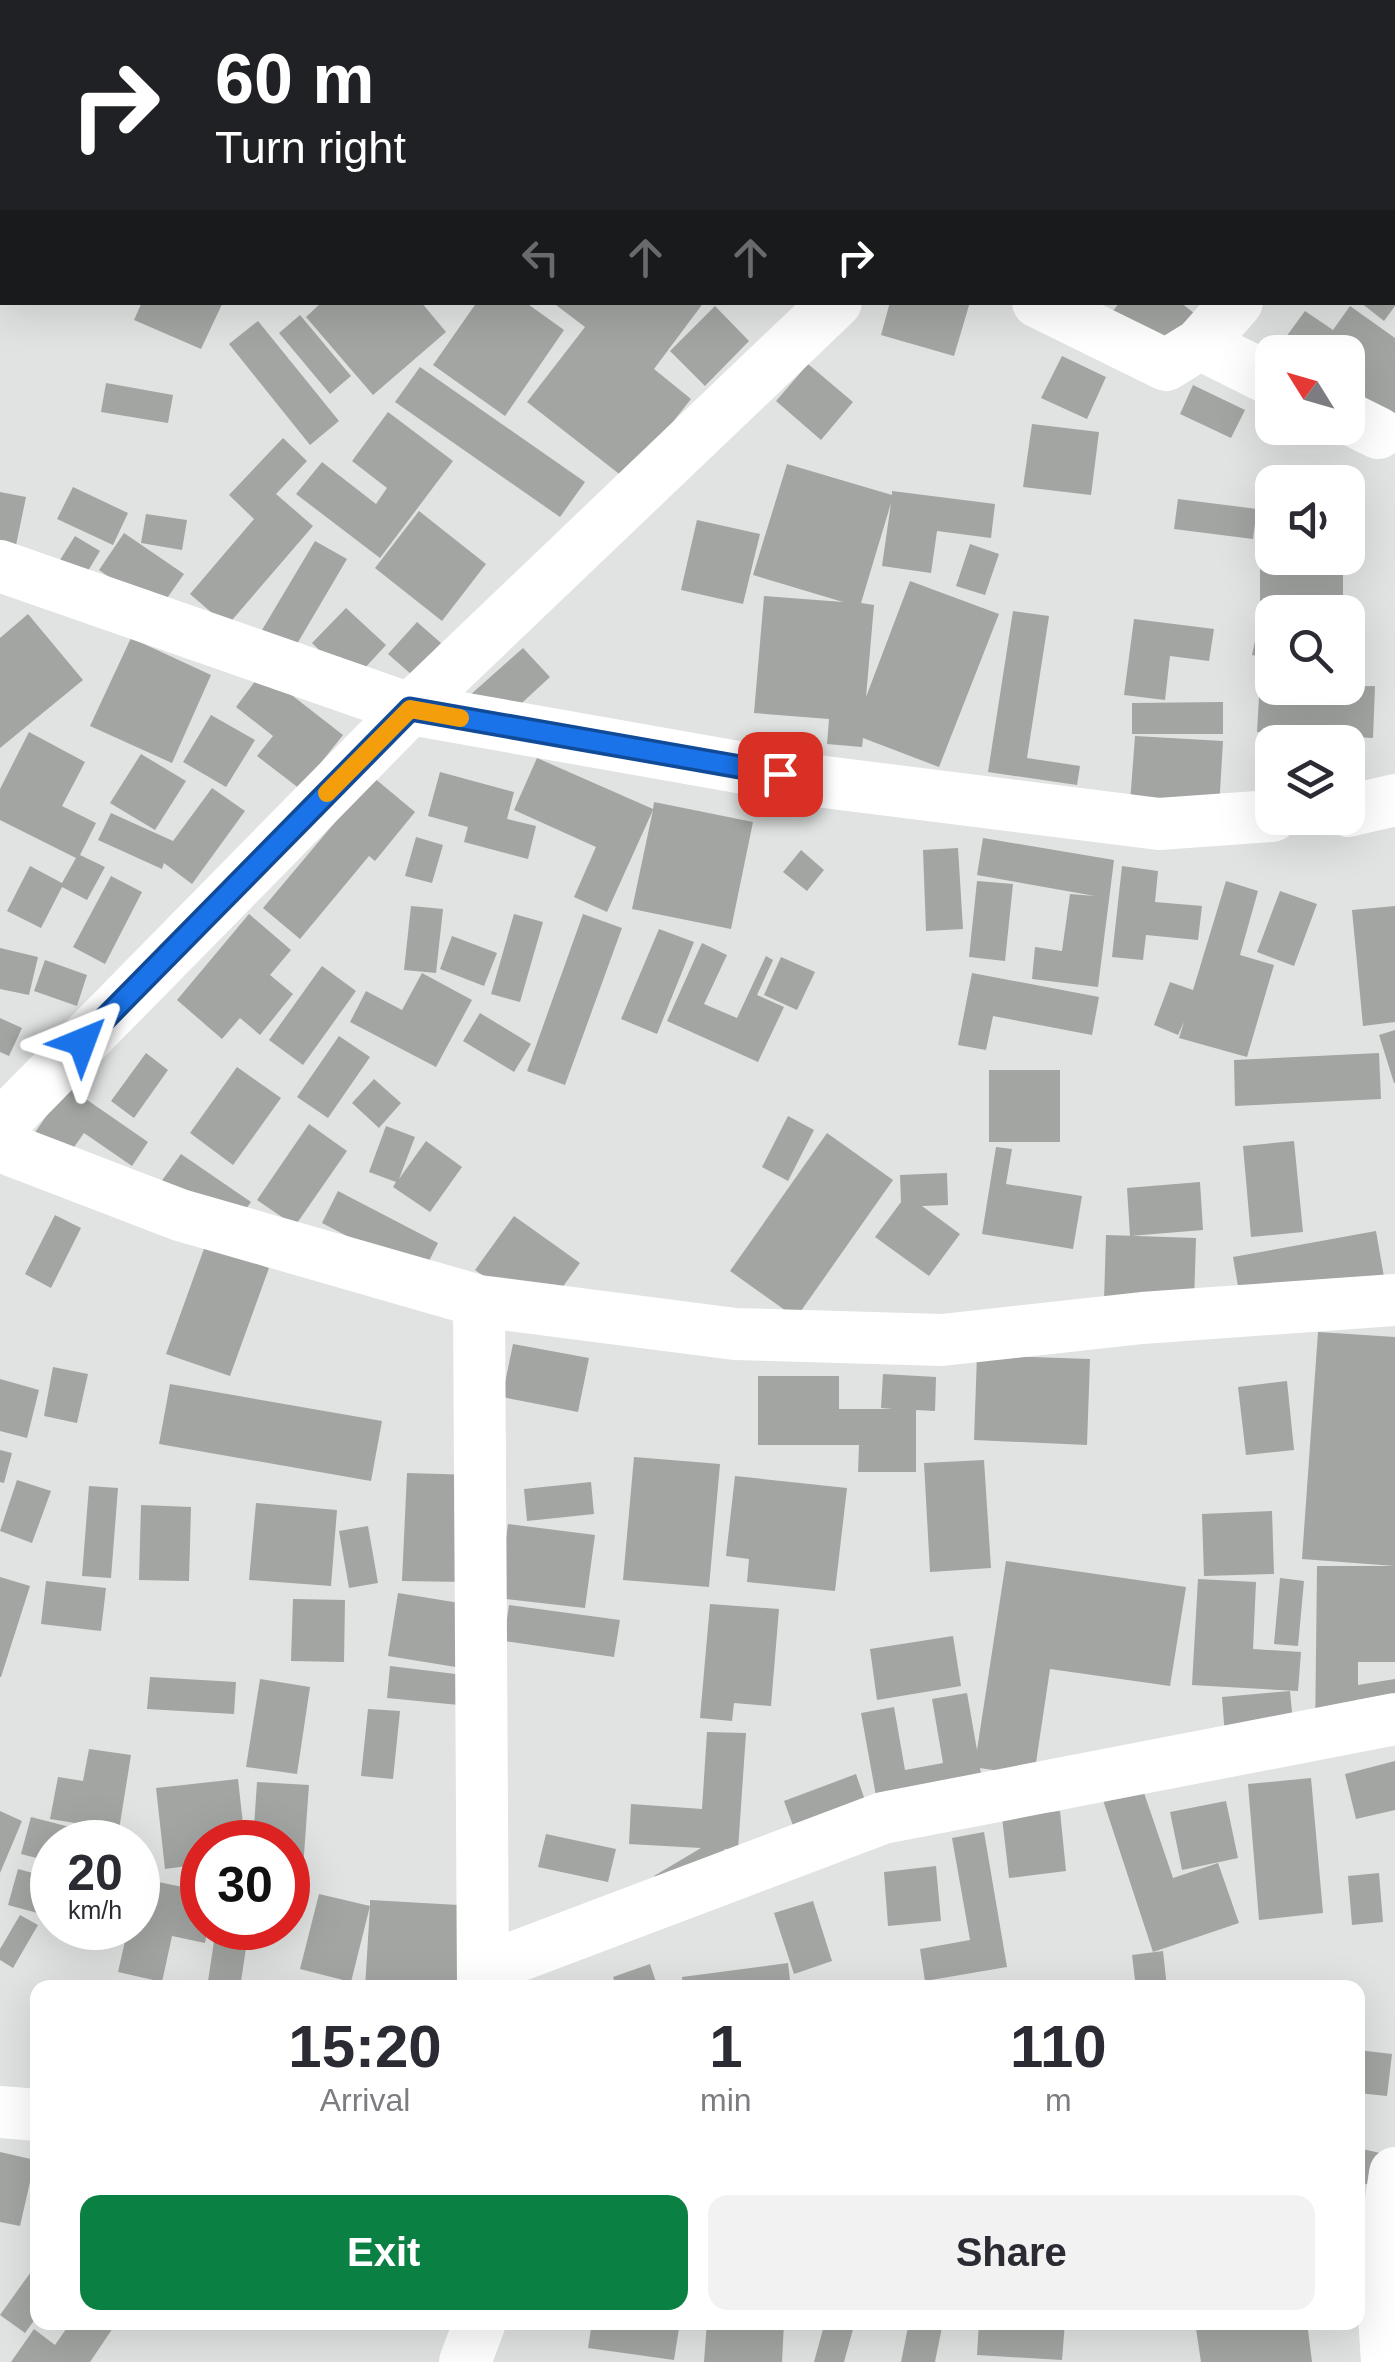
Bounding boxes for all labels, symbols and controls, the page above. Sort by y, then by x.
icon: right [50,40,180,170]
text: 60 m [215,40,375,118]
text: Turn right [215,122,406,173]
icon: left [513,230,568,285]
icon: ahead [618,230,673,285]
icon: ahead [723,230,778,285]
icon: right [828,230,883,285]
north arrow [1255,335,1365,445]
map controls [1255,335,1365,835]
button: sound [1255,465,1365,575]
button: search [1255,595,1365,705]
button: layers [1255,725,1365,835]
pin [738,732,823,817]
icon: arrive [753,747,808,802]
position arrow [30,990,134,1094]
speed limit sign: 30 [180,1820,310,1950]
text: 20 [67,1845,123,1901]
text: km/h [68,1896,122,1924]
text: 15:20 [288,2013,442,2080]
text: 1 [709,2013,743,2080]
text: 110 [1010,2013,1107,2080]
text: Arrival [320,2082,410,2118]
text: min [700,2082,752,2118]
text: m [1045,2082,1072,2118]
button: Exit [80,2195,688,2310]
button: Share [708,2195,1315,2310]

